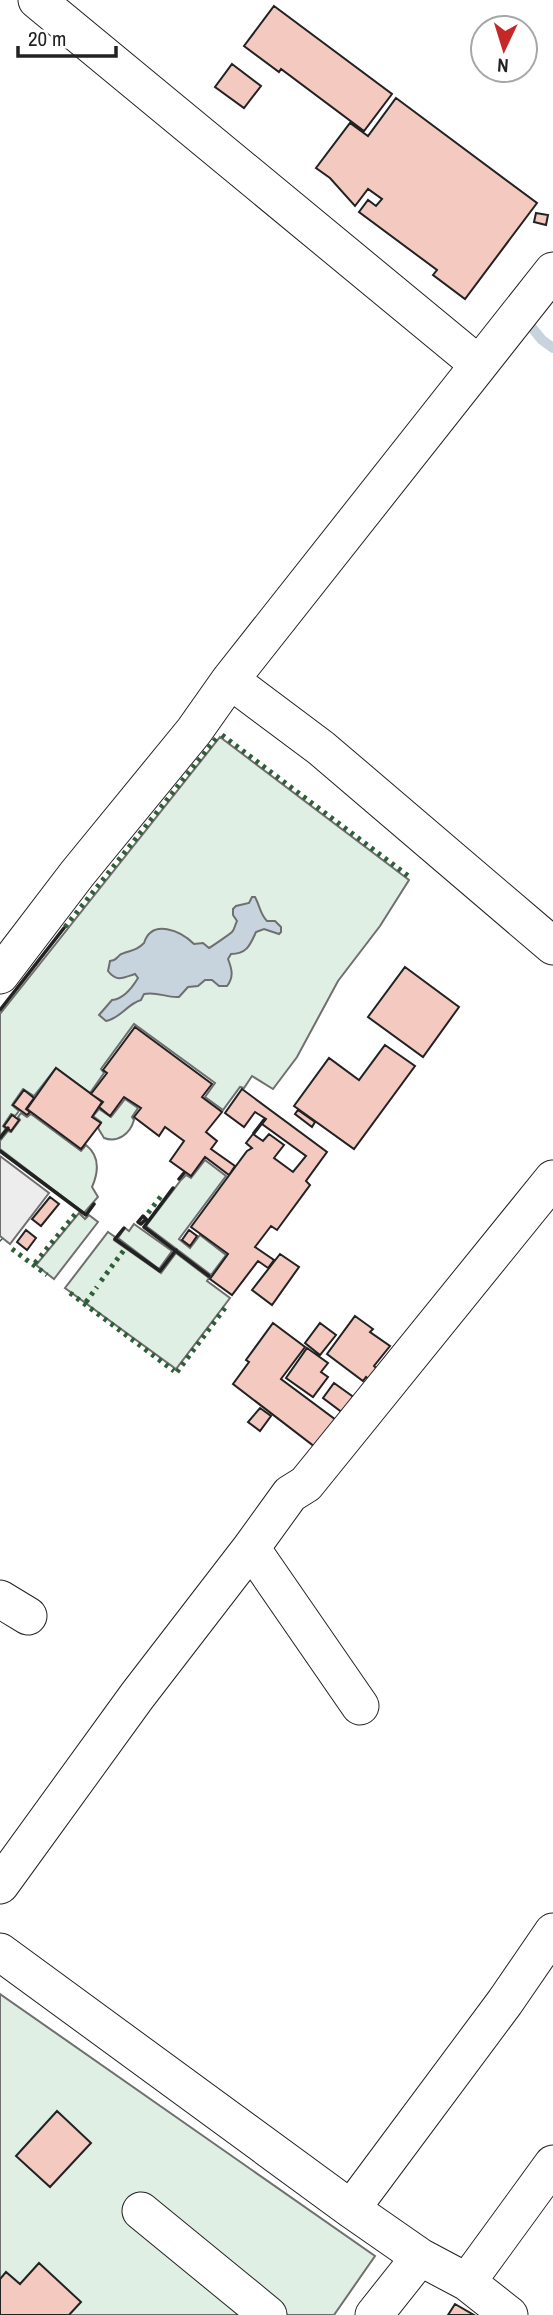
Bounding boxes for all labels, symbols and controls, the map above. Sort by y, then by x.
scale bar [18,14,116,58]
north arrow [469,14,539,84]
text: 20 m [28,24,66,53]
text: N [496,53,509,79]

